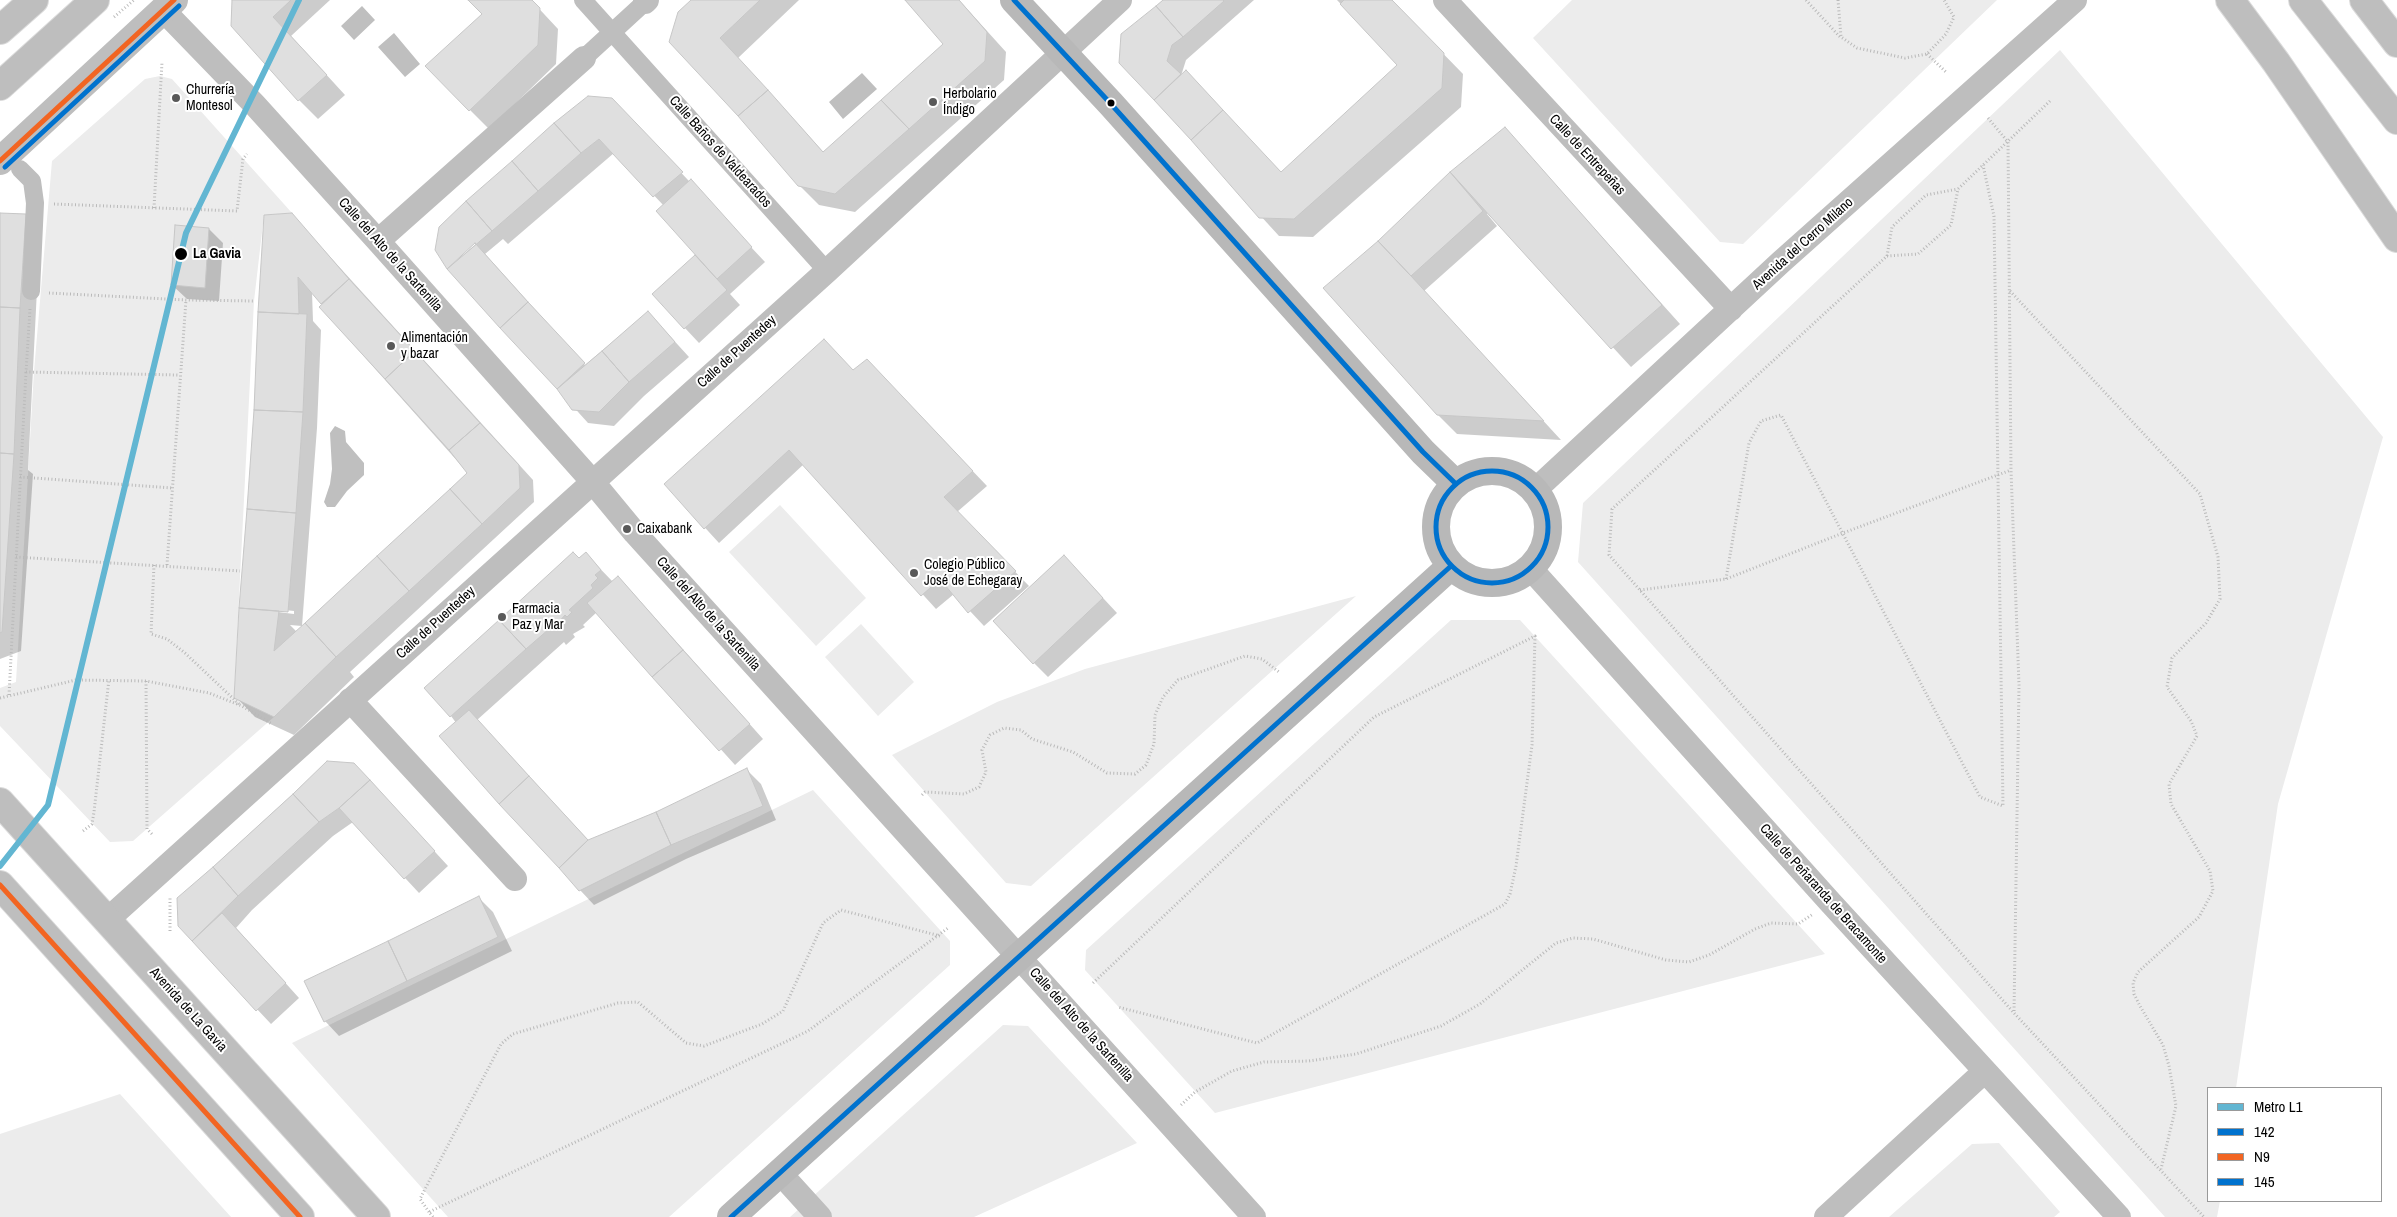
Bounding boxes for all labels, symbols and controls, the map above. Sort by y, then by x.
place label: Churrería Montesol [186,82,234,114]
place label: Herbolario Índigo [943,86,997,118]
marker: Churrería Montesol [170,92,182,104]
street label: Calle Baños de Valdearados [665,93,775,211]
marker: Herbolario Índigo [927,96,939,108]
unlabelled marker [1106,98,1116,108]
street label: Calle de Entrepeñas [1545,111,1629,199]
street label: Avenida del Cerro Milano [1749,194,1857,294]
street label: Calle del Alto de la Sartenilla [334,195,446,315]
marker: La Gavia [173,246,189,262]
place label: La Gavia [193,246,241,262]
street label: Calle de Puentedey [694,312,780,392]
place label: Alimentación y bazar [401,330,468,362]
marker: Alimentación y bazar [385,340,397,352]
place label: Caixabank [637,521,692,537]
marker: Caixabank [621,523,633,535]
street label: Calle del Alto de la Sartenilla [652,554,764,674]
place label: Colegio Público José de Echegaray [924,557,1022,590]
marker: Colegio Público José de Echegaray [908,567,920,579]
street label: Calle de Puentedey [393,583,479,663]
place label: Farmacia Paz y Mar [512,601,564,634]
marker: Farmacia Paz y Mar [496,611,508,623]
street label: Calle de Peñaranda de Bracamonte [1756,821,1890,967]
street label: Avenida de La Gavia [146,964,230,1056]
street label: Calle del Alto de la Sartenilla [1025,965,1137,1085]
legend [2207,1087,2382,1202]
text: Metro L1 [2254,1096,2303,1117]
text: 142 [2254,1121,2275,1142]
text: N9 [2254,1146,2270,1167]
text: 145 [2254,1171,2275,1192]

